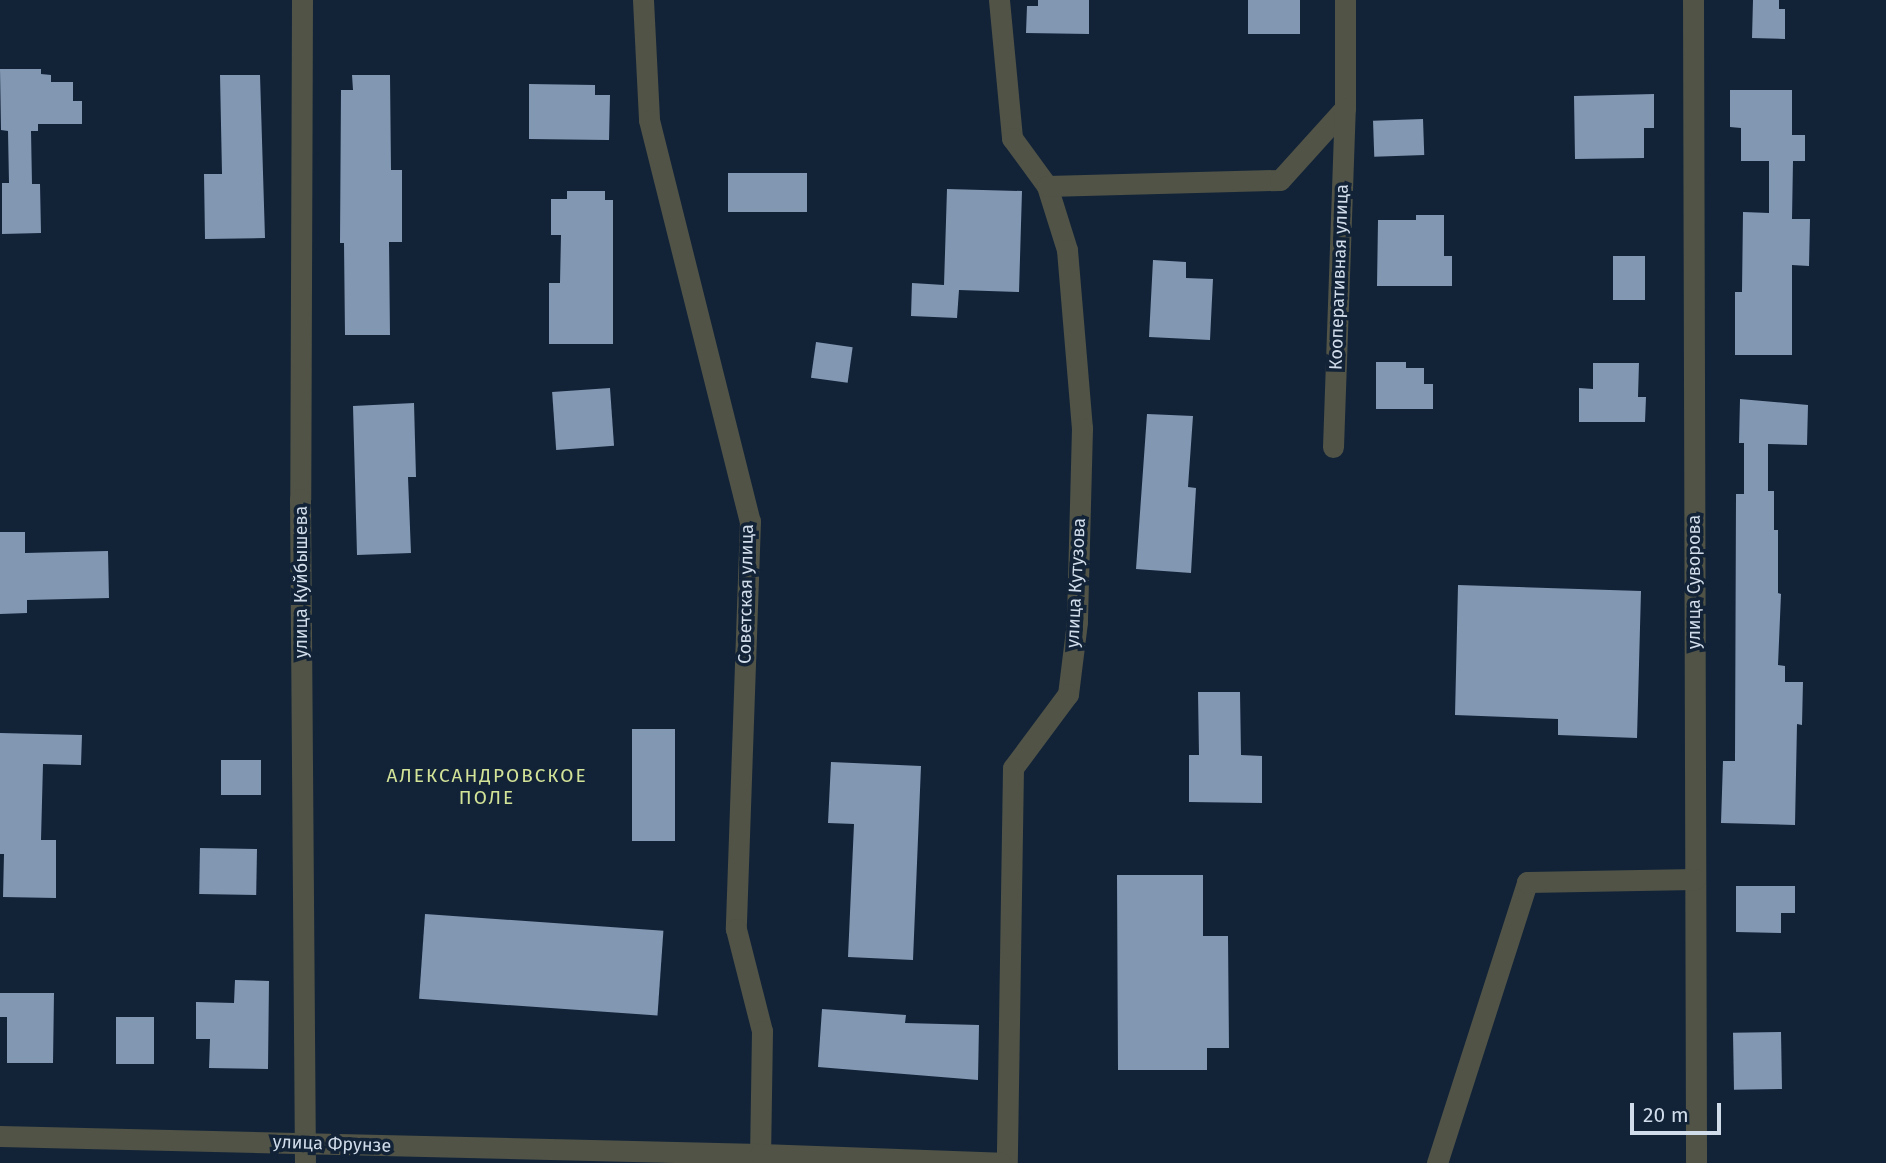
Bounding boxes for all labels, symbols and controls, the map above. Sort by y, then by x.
street label: Кооперативная улица [1325,184,1353,370]
street label: улица Куйбышева [290,506,312,658]
street label: улица Суворова [1683,515,1705,649]
street label: улица Кутузова [1062,517,1090,649]
street label: Советская улица [734,524,758,664]
district label: АЛЕКСАНДРОВСКОЕ ПОЛЕ [388,765,586,809]
scale bar [1634,1090,1725,1134]
text: 20 m [1643,1102,1689,1128]
street label: улица Фрунзе [272,1131,392,1157]

